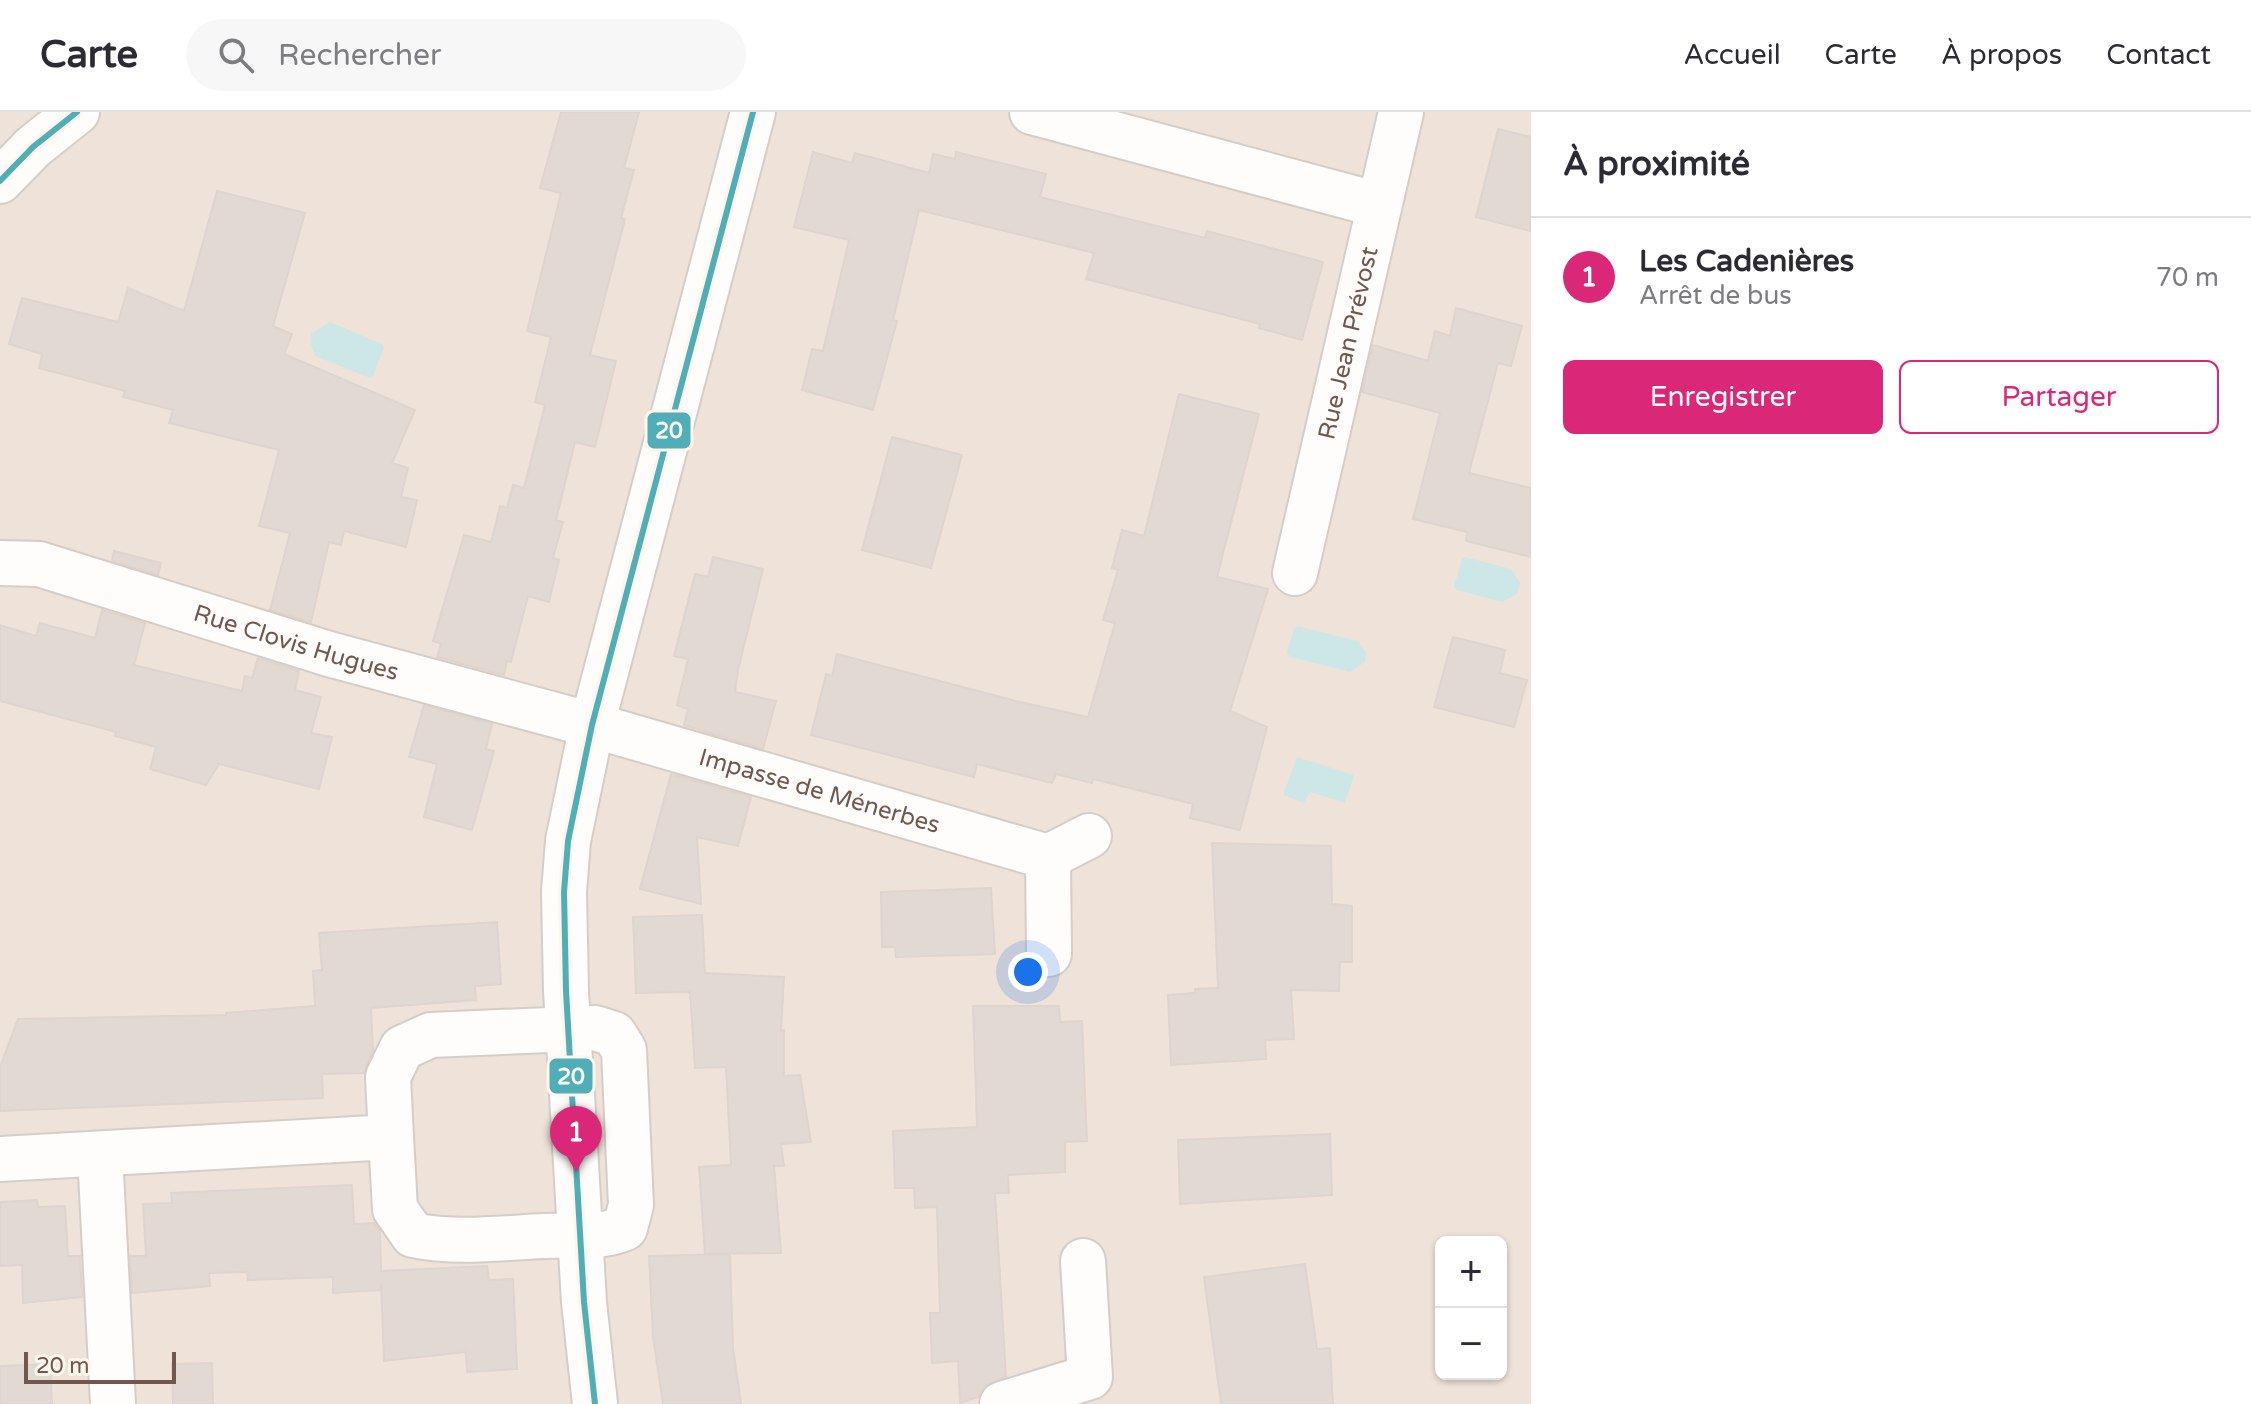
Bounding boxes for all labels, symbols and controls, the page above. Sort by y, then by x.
search box [186,19,746,91]
text: Carte [40,32,138,78]
icon: search [214,33,258,77]
text: Rechercher [278,37,441,74]
text: Accueil [1683,38,1781,72]
text: Carte [1825,38,1897,72]
text: À propos [1941,38,2062,72]
text: Contact [2106,38,2211,72]
text: À proximité [1563,144,1750,185]
text: Les Cadenières [1639,243,1854,280]
street label: Rue Jean Prévost [1312,244,1384,442]
text: 1 [1581,262,1597,293]
text: 70 m [2156,262,2219,293]
text: Arrêt de bus [1639,280,1792,311]
button: Enregistrer [1563,360,1883,434]
button: Partager [1899,360,2219,434]
line badge: 20 [646,411,692,450]
text: 20 [655,418,683,444]
street label: Rue Clovis Hugues [190,598,402,687]
street label: Impasse de Ménerbes [696,742,943,839]
your location [1008,952,1048,992]
line badge: 20 [548,1057,594,1095]
text: 20 [557,1064,585,1090]
pin: 1 [550,1106,602,1172]
map controls [1435,1236,1507,1380]
button: + [1435,1236,1507,1308]
button: − [1435,1308,1507,1380]
scale bar [24,1348,176,1384]
text: 20 m [36,1353,90,1379]

